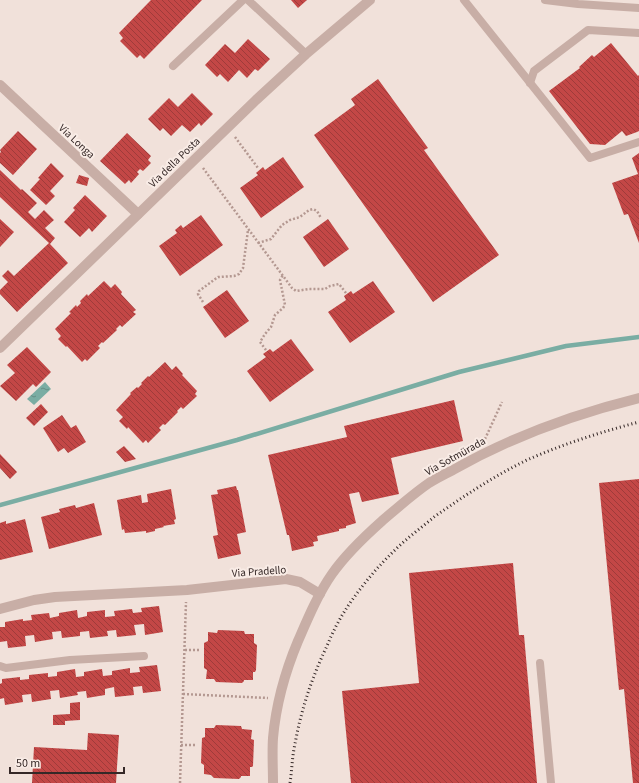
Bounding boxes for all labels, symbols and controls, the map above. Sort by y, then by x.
street label: Via Longa [55,121,98,162]
street label: Via della Posta [145,134,203,191]
street label: Via Sotmürada [422,434,488,479]
street label: Via Pradello [231,562,287,581]
scale bar [10,749,124,775]
text: 50 m [16,755,40,772]

